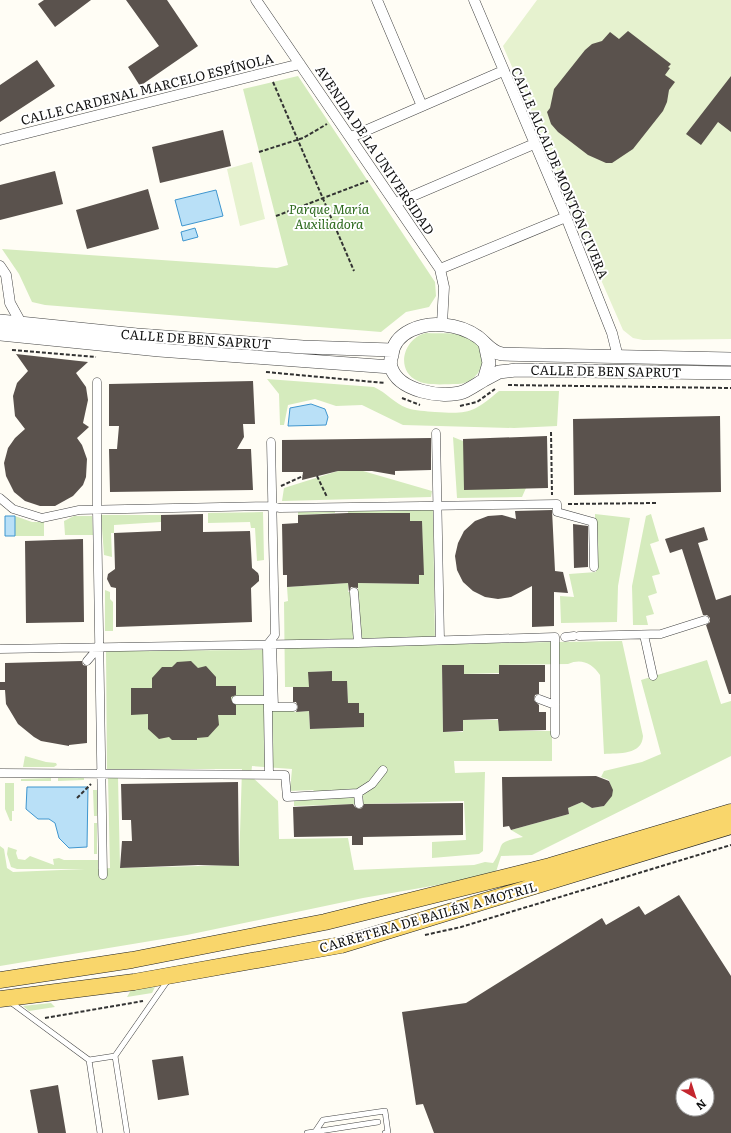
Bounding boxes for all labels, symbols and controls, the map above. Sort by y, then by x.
street label: CALLE CARDENAL MARCELO ESPÍNOLA [19,48,276,129]
street label: AVENIDA DE LA UNIVERSIDAD [311,61,439,238]
street label: CALLE ALCALDE MONTÓN CIVERA [507,64,614,282]
park label: Parque María Auxiliadora [289,199,370,233]
street label: CALLE DE BEN SAPRUT [120,324,272,353]
street label: CALLE DE BEN SAPRUT [531,360,682,381]
street label: CARRETERA DE BAILÉN A MOTRIL [317,876,539,957]
north arrow [675,1077,715,1117]
text: N [693,1096,711,1115]

